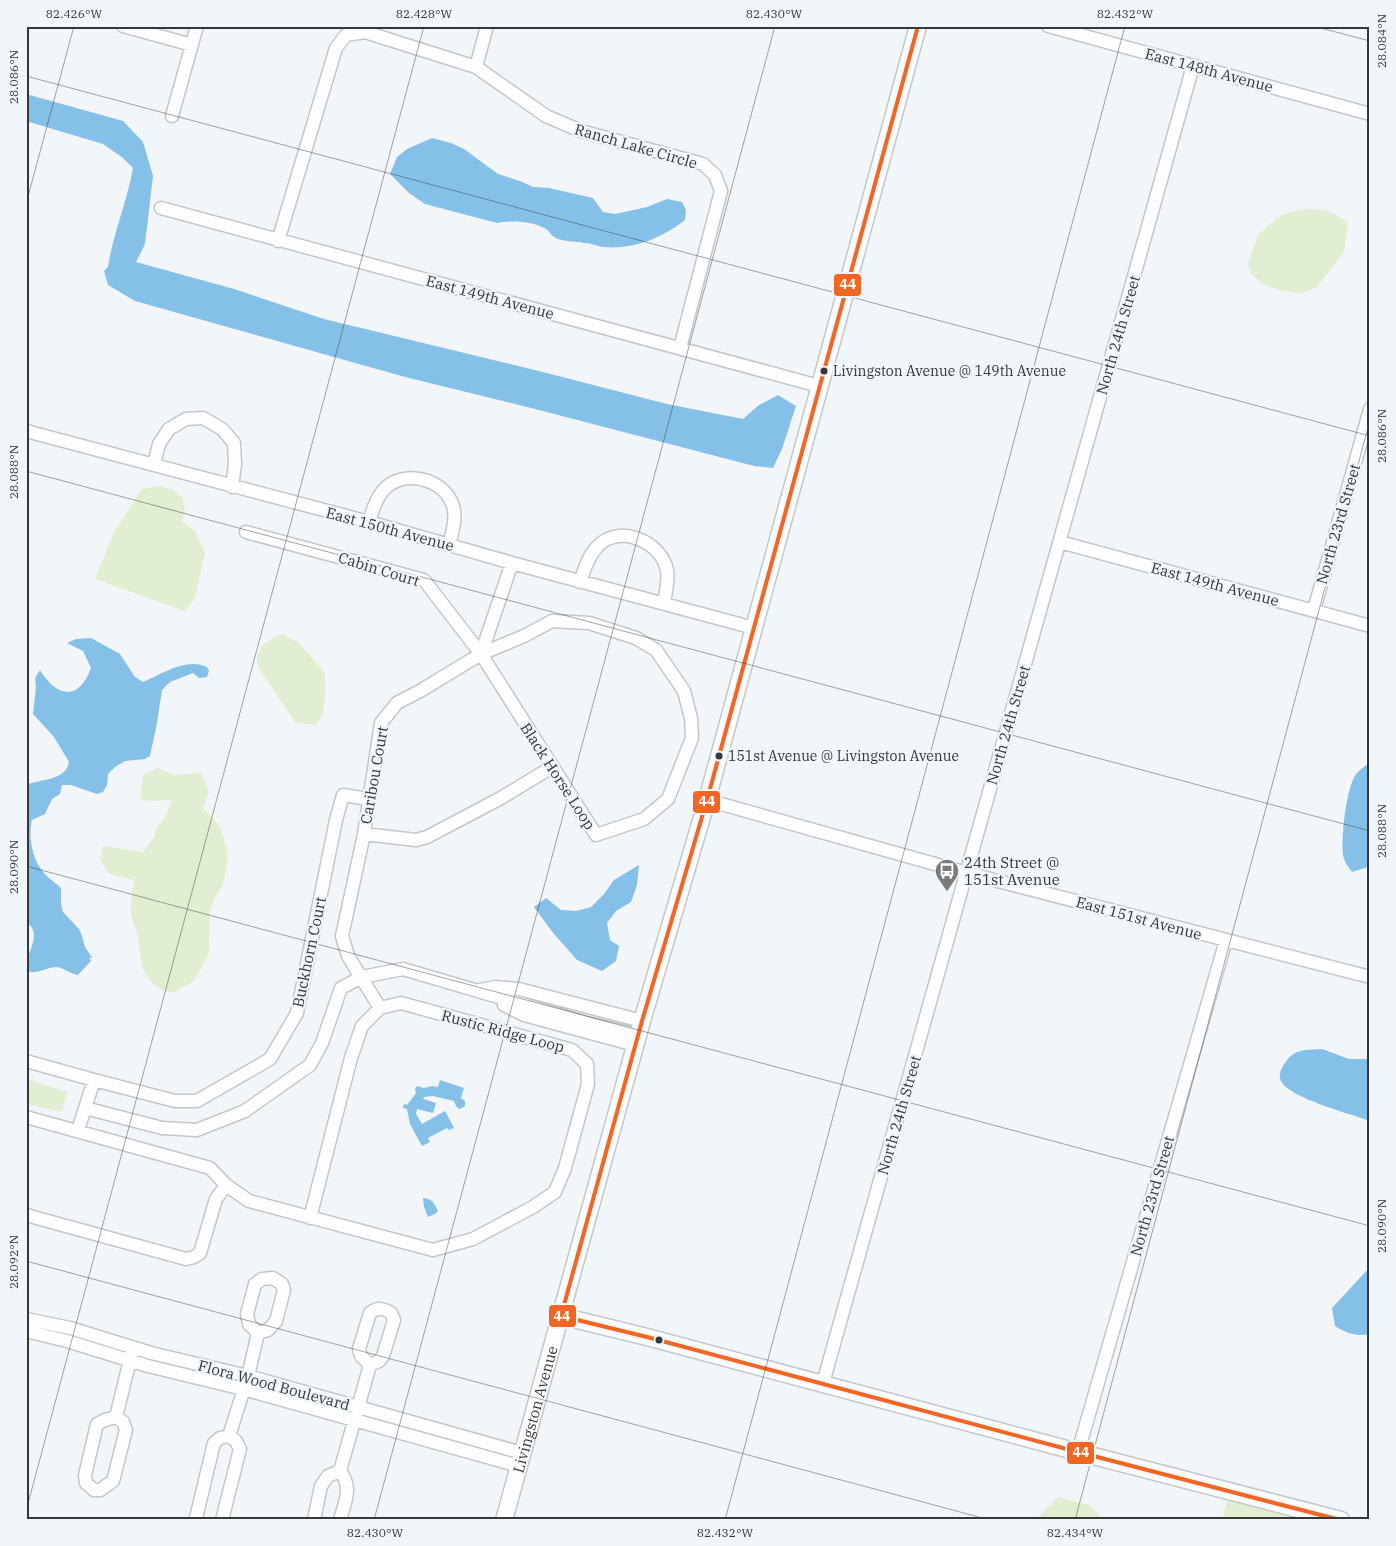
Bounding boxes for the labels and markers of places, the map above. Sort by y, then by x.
place label: Livingston Avenue @ 149th Avenue [833,362,1066,380]
marker: Livingston Avenue @ 149th Avenue [819,366,829,376]
place label: 151st Avenue @ Livingston Avenue [728,747,959,765]
marker: 151st Avenue @ Livingston Avenue [714,751,724,761]
place label: 24th Street @ 151st Avenue [964,853,1060,889]
bus stop icon: 24th Street @ 151st Avenue [934,858,960,892]
unlabelled marker [654,1335,664,1345]

